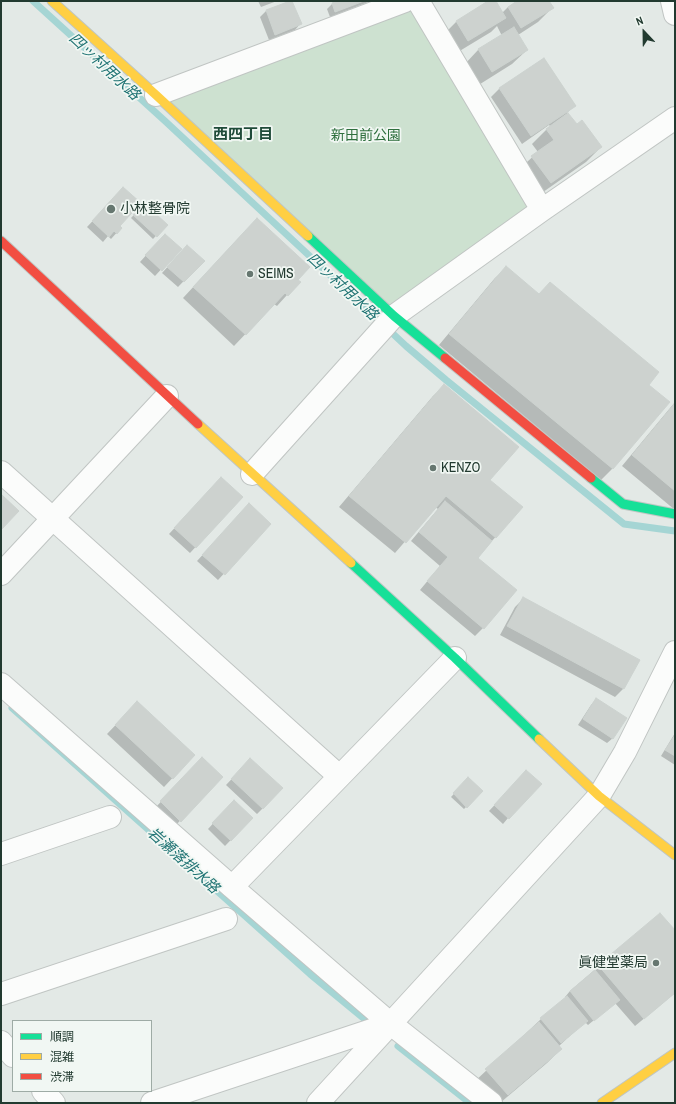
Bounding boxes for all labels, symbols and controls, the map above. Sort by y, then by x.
north arrow [624,12,664,52]
text: N [634,13,645,29]
water label: 四ッ村用水路 [65,30,143,104]
district label: 西四丁目 [213,126,273,144]
park label: 新田前公園 [331,128,401,144]
place label: 小林整骨院 [120,201,190,217]
marker: 小林整骨院 [105,203,117,215]
water label: 四ッ村用水路 [303,250,381,324]
place label: SEIMS [258,266,294,282]
marker: SEIMS [245,269,255,279]
place label: KENZO [441,460,481,476]
marker: KENZO [428,463,438,473]
water label: 岩瀬落排水路 [144,824,222,898]
place label: 眞健堂薬局 [578,955,648,971]
marker: 眞健堂薬局 [651,958,661,968]
legend [12,1020,152,1092]
text: 順調 [50,1029,74,1045]
text: 混雑 [50,1049,74,1065]
text: 渋滞 [50,1069,74,1085]

